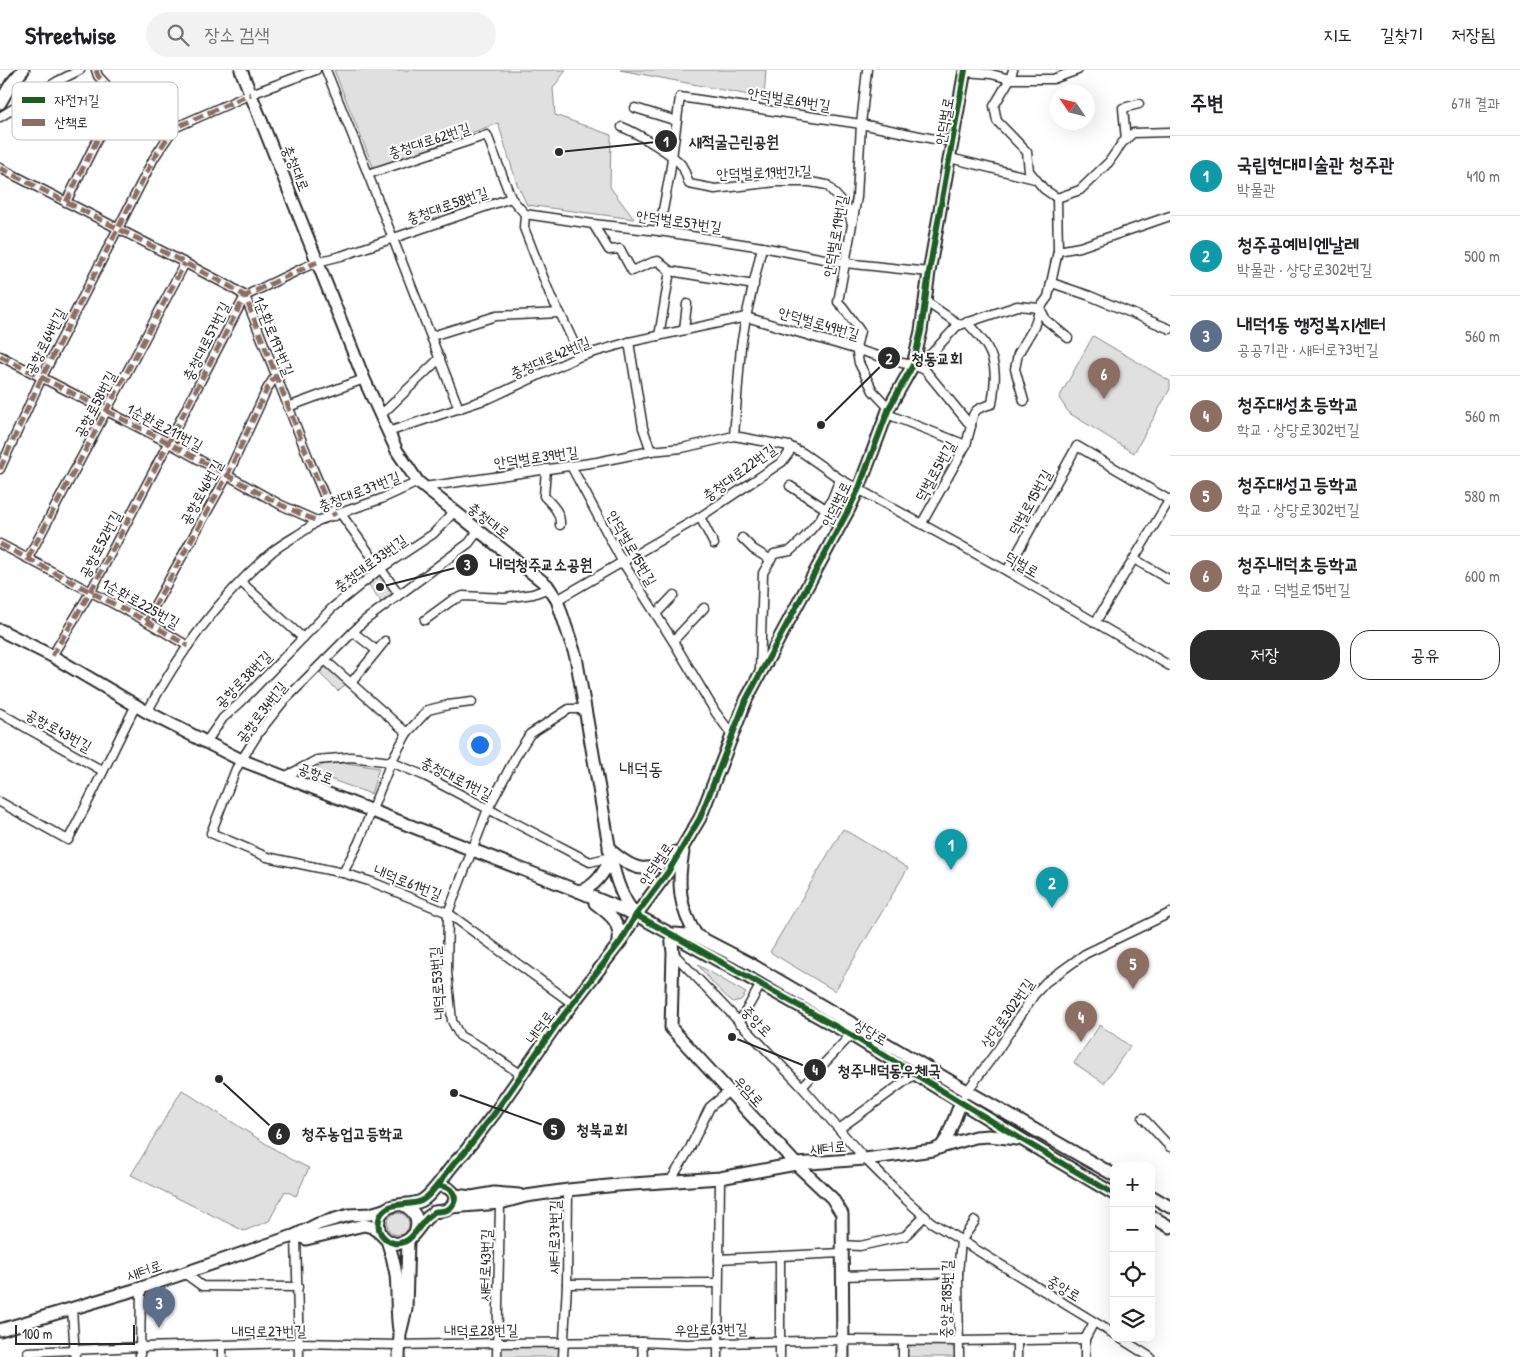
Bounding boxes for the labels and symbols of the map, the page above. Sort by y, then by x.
legend [12,82,178,140]
street label: 안덕벌로69번길 [746,82,832,116]
north arrow [1050,85,1095,130]
text: 자전거길 [54,90,100,109]
street label: 안덕벌로 [929,95,959,147]
text: 산책로 [54,112,88,131]
street label: 충청대로62번길 [385,117,473,163]
callout: 새적굴근린공원 [654,126,789,157]
text: 새적굴근린공원 [688,130,779,152]
text: 1 [663,131,669,152]
street label: 충청대로 [277,142,315,194]
street label: 안덕벌로19번가길 [716,160,812,184]
street label: 충청대로58번길 [403,181,491,229]
street label: 안덕벌로19번길 [817,193,853,279]
street label: 안덕벌로57번길 [635,205,723,237]
street label: 1순환로197번길 [248,293,300,379]
street label: 충청대로57번길 [177,298,235,384]
street label: 안덕벌로49번길 [776,301,862,345]
street label: 공항로64번길 [19,304,71,378]
street label: 충청대로42번길 [507,331,593,383]
callout: 청동교회 [876,343,973,374]
text: 청동교회 [911,347,963,369]
text: 2 [885,348,893,369]
pin: 6 [1088,358,1120,399]
street label: 공항로58번길 [69,367,121,441]
street label: 1순환로211번길 [123,398,207,456]
street label: 덕벌로5번길 [910,437,960,505]
street label: 충청대로22번길 [698,438,780,506]
street label: 안덕벌로39번길 [493,441,579,473]
street label: 공항로46번길 [174,455,228,529]
street label: 덕벌로15번길 [1003,465,1057,539]
street label: 충청대로37번길 [315,466,403,516]
street label: 안덕벌로 [816,478,856,530]
street label: 충청대로 [464,497,514,543]
street label: 안덕벌로15번길 [602,506,662,590]
street label: 공항로52번길 [73,507,127,581]
street label: 충청대로33번길 [329,529,411,597]
street label: 덕벌로 [1001,546,1043,582]
callout: 내덕청주교소공원 [454,549,602,580]
text: 내덕청주교소공원 [490,553,593,575]
text: 3 [464,554,471,575]
street label: 1순환로225번길 [98,573,184,633]
street label: 공항로38번길 [210,646,276,712]
street label: 공항로34번길 [230,677,292,747]
street label: 공항로43번길 [22,703,96,757]
your location [467,732,493,758]
street label: 충청대로1번길 [418,751,496,805]
district label: 내덕동 [619,756,663,781]
street label: 공항로 [295,757,337,789]
pin: 1 [935,829,967,870]
street label: 안덕벌로 [634,838,678,890]
street label: 내덕로61번길 [371,859,445,905]
pin: 2 [1036,867,1068,908]
street label: 내덕로53번길 [424,946,450,1020]
pin: 5 [1117,948,1149,989]
street label: 상당로302번길 [975,974,1039,1052]
street label: 중앙로 [737,1001,777,1041]
pin: 4 [1065,1001,1097,1042]
street label: 내덕로 [521,1006,559,1048]
street label: 상당로 [850,1014,892,1050]
callout: 청주내덕동우체국 [802,1055,950,1086]
text: 4 [812,1059,818,1080]
text: 청주내덕동우체국 [838,1059,941,1081]
street label: 우암로 [729,1071,769,1111]
callout: 청북교회 [541,1114,638,1145]
callout: 청주농업고등학교 [267,1118,415,1149]
text: 청북교회 [576,1118,628,1140]
text: 5 [551,1119,558,1140]
text: 청주농업고등학교 [302,1122,405,1144]
text: 6 [276,1123,282,1144]
street label: 새터로 [809,1135,847,1159]
street label: 새터로37번길 [543,1200,565,1274]
street label: 새터로43번길 [473,1228,497,1302]
street label: 새터로 [124,1254,164,1286]
street label: 중앙로185번길 [935,1260,957,1338]
street label: 중앙로 [1043,1270,1085,1306]
pin: 3 [143,1287,175,1328]
street label: 우암로63번길 [674,1318,748,1340]
street label: 내덕로28번길 [444,1319,518,1341]
street label: 내덕로27번길 [231,1320,307,1342]
scale bar [15,1322,135,1345]

